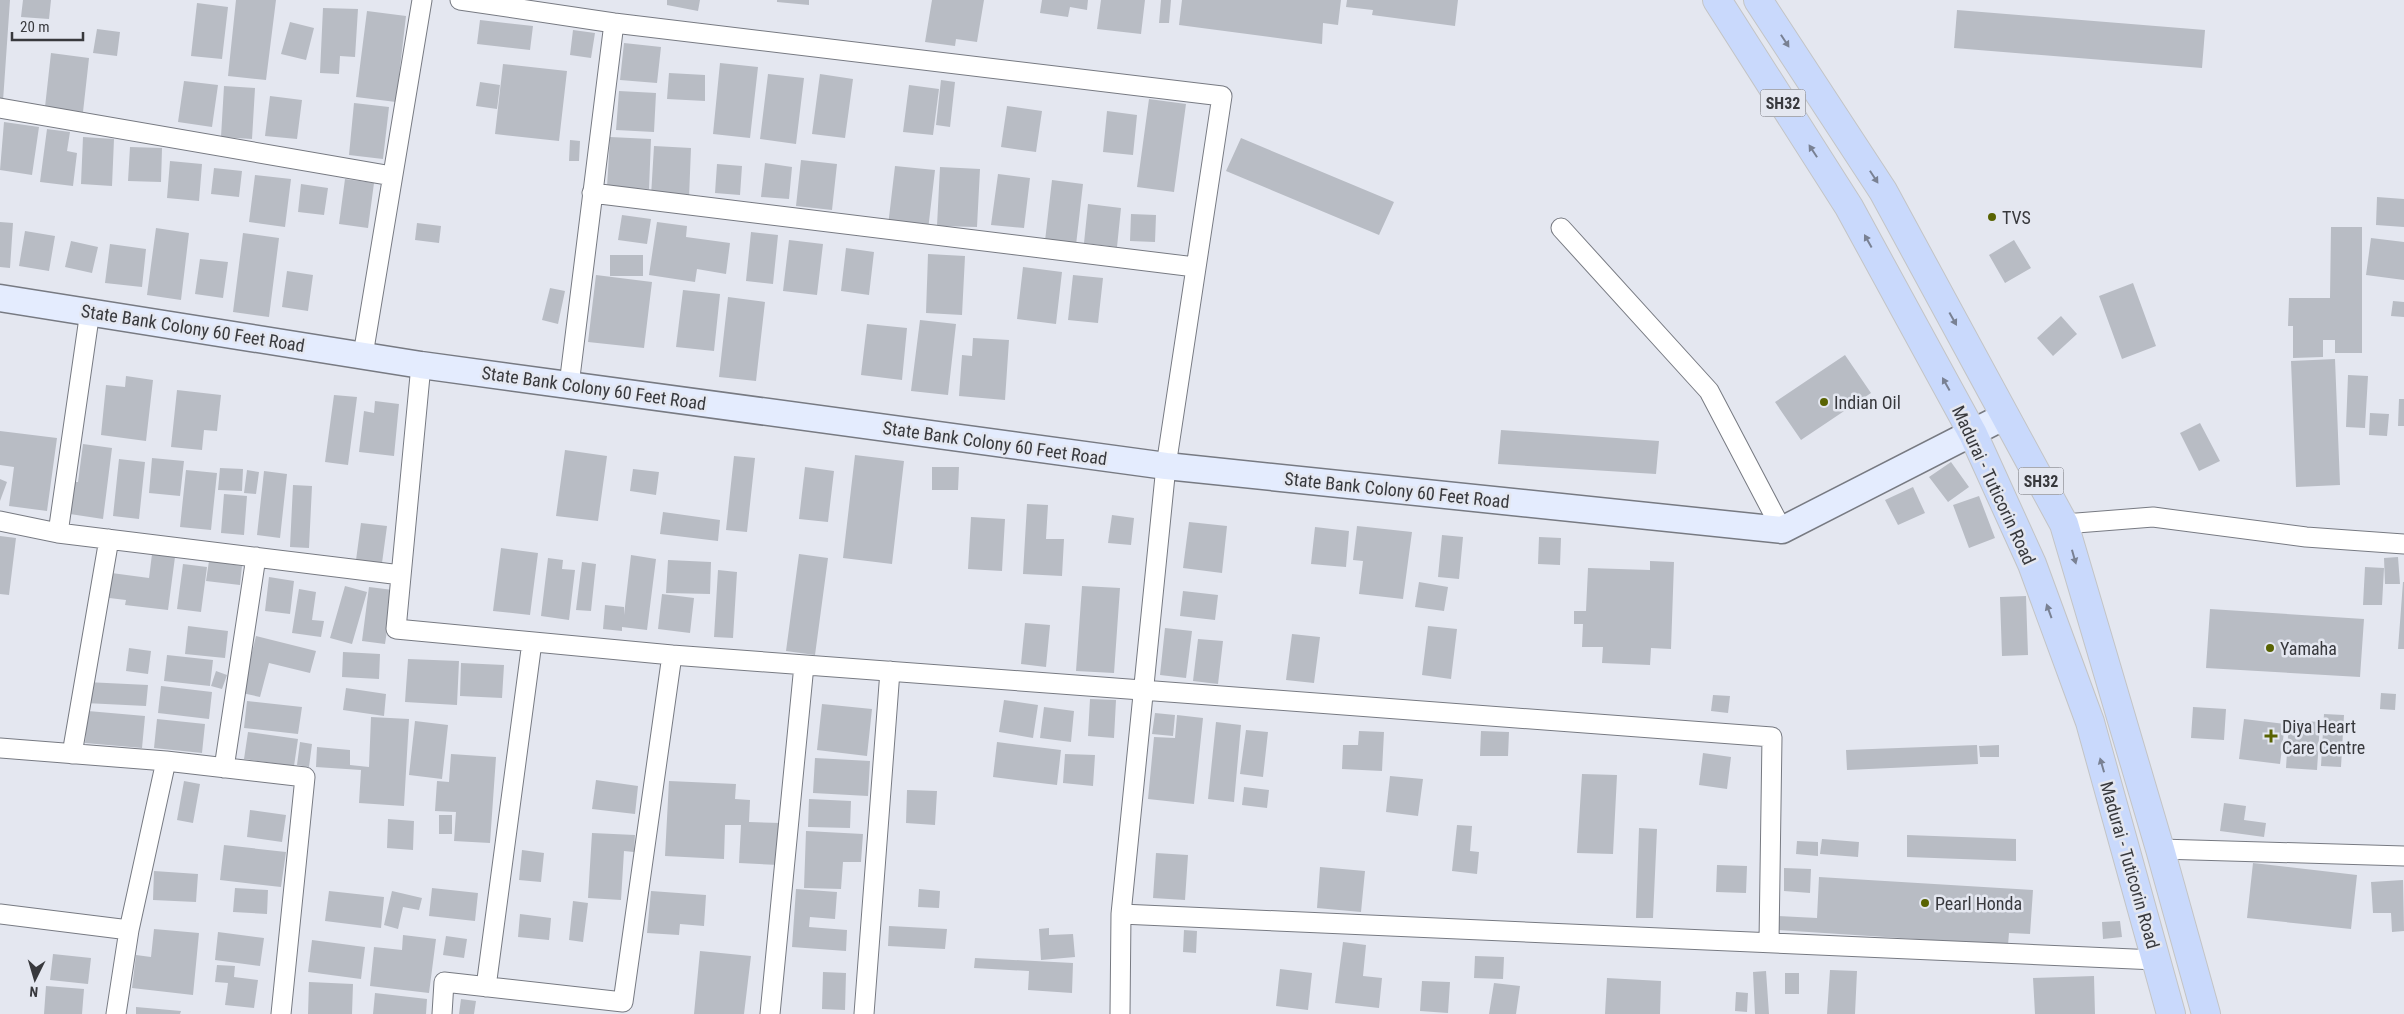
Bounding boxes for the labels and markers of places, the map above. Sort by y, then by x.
place label: TVS [2002,207,2031,228]
marker: TVS [1986,211,1998,223]
place label: Indian Oil [1834,392,1901,413]
marker: Indian Oil [1818,396,1830,408]
place label: Yamaha [2280,638,2337,659]
marker: Yamaha [2264,642,2276,654]
place label: Diya Heart Care Centre [2282,716,2365,758]
marker: Diya Heart Care Centre [2264,729,2278,743]
place label: Pearl Honda [1935,893,2022,914]
marker: Pearl Honda [1919,897,1931,909]

